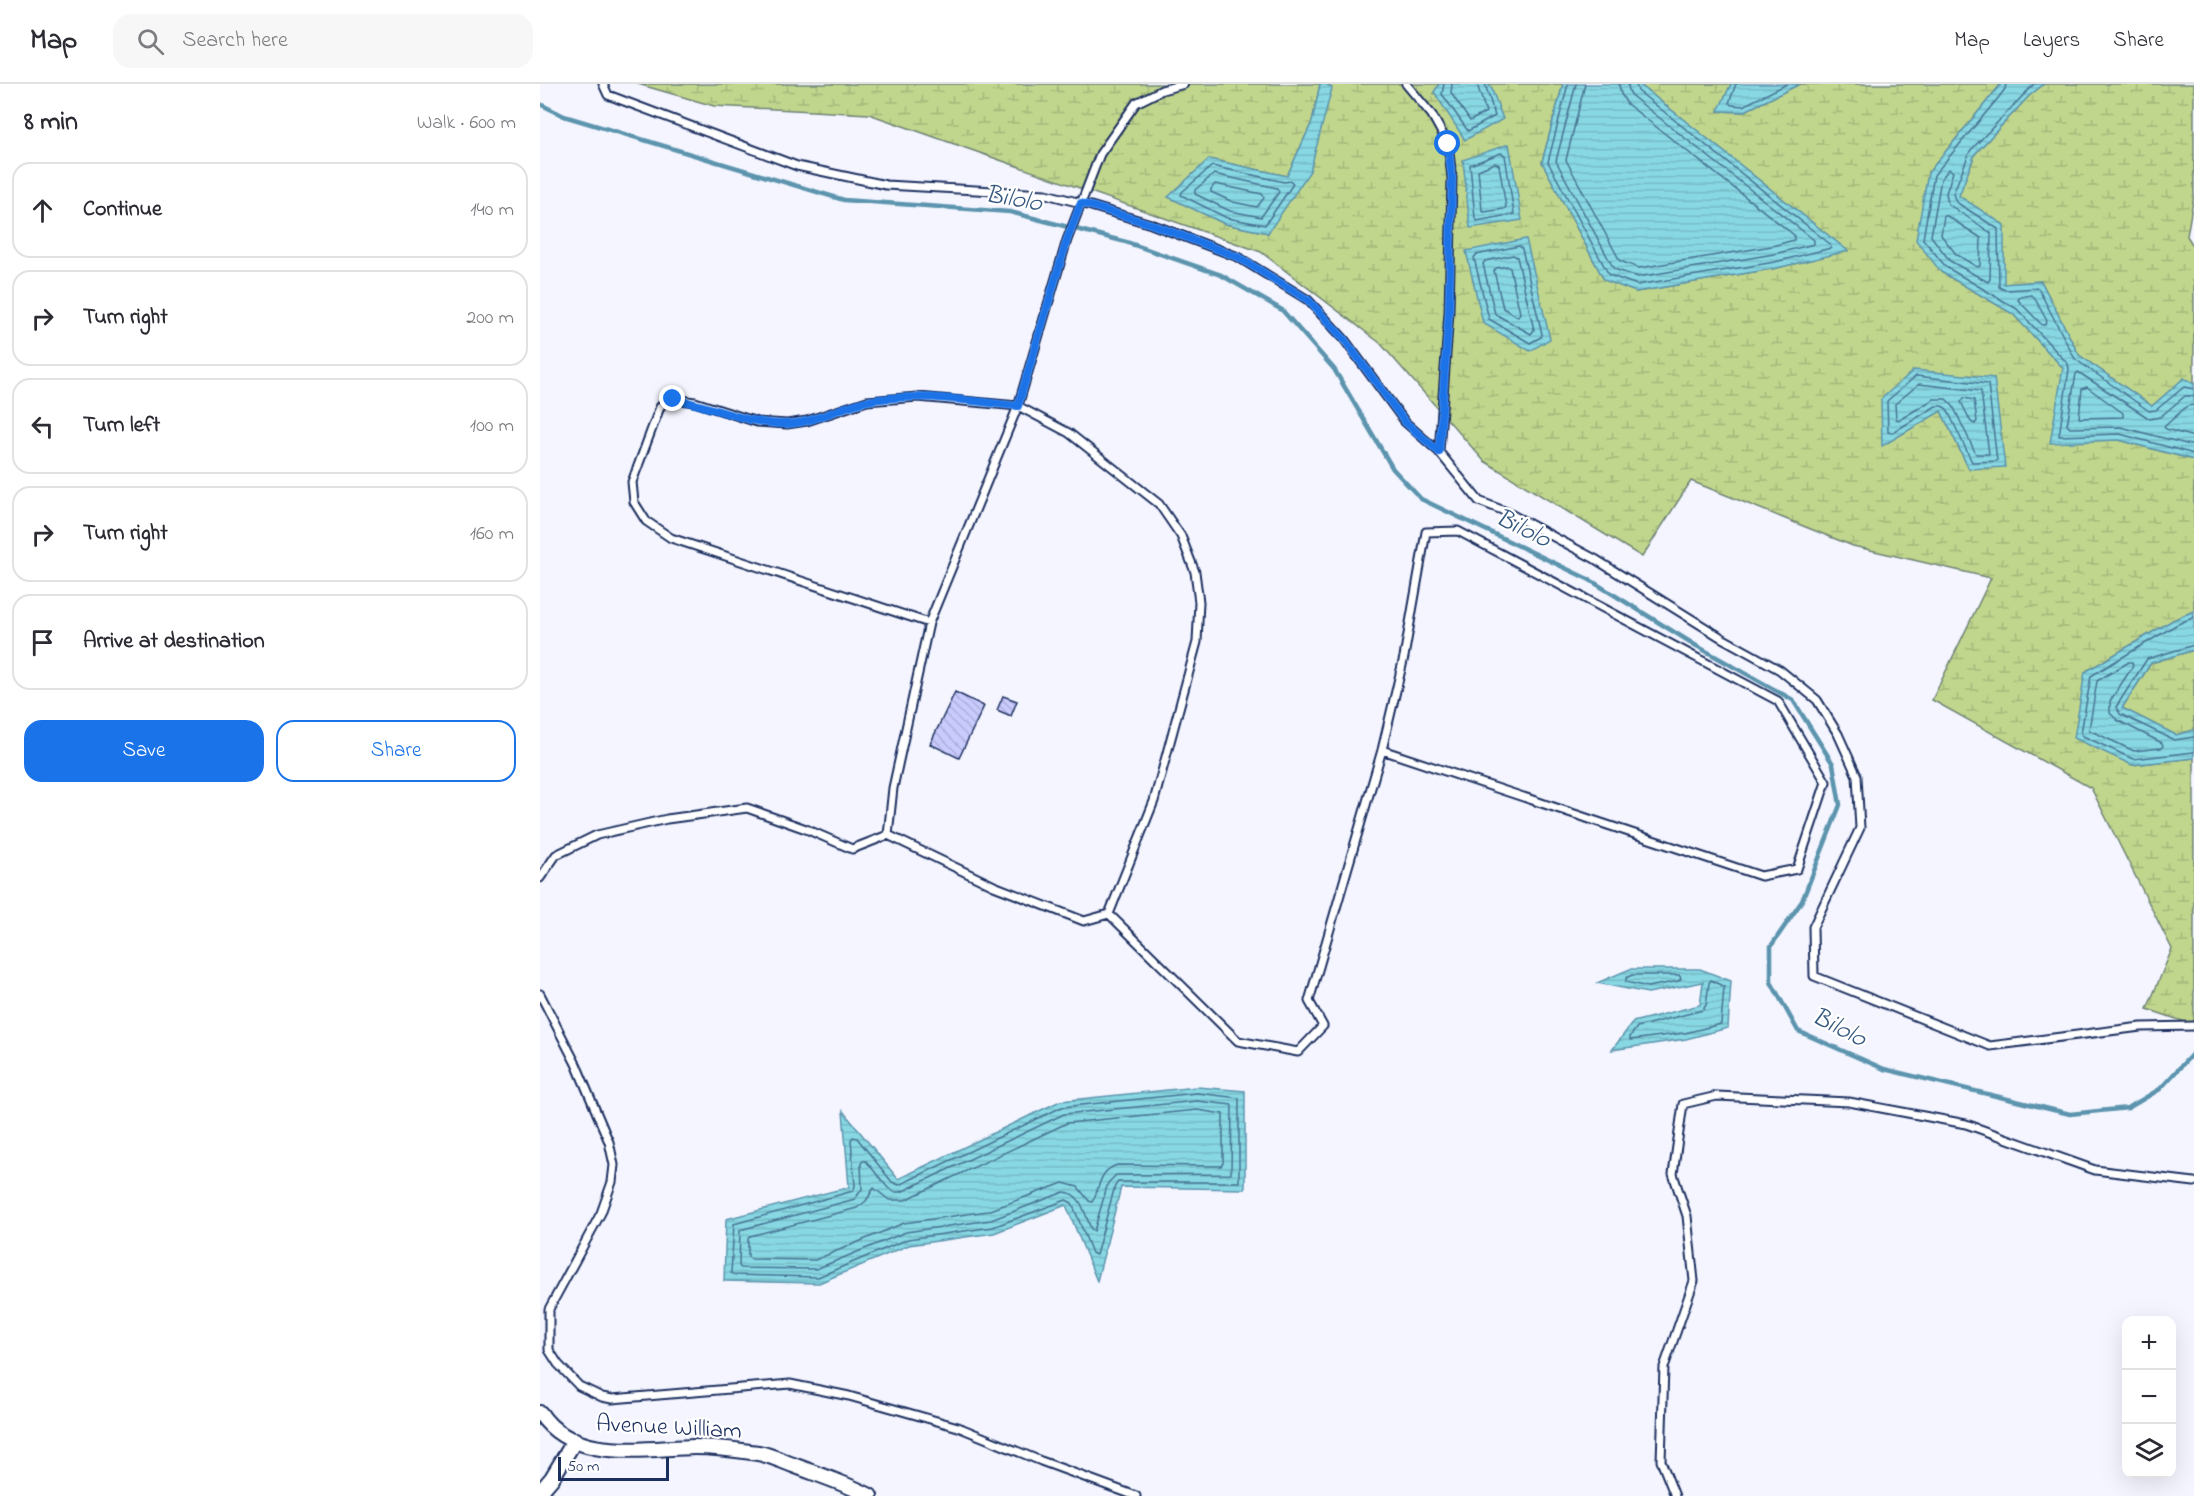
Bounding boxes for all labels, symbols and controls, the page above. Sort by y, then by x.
search box [113,14,533,68]
text: Map [30,21,77,62]
icon: search [134,25,167,58]
text: Search here [182,25,288,57]
text: Map [1954,26,1990,56]
text: Layers [2023,26,2080,56]
text: Share [2113,26,2164,56]
text: 8 min [24,104,78,142]
text: Walk · 600 m [417,109,516,138]
route start [1434,130,1460,156]
water label: Bilolo [982,176,1046,224]
icon: ahead [26,194,59,227]
text: Continue [83,194,162,226]
text: 140 m [470,196,514,225]
icon: right [26,302,59,335]
text: Turn right [83,302,168,334]
text: 200 m [466,304,514,333]
route end [659,385,685,411]
icon: left [26,410,59,443]
text: Turn left [83,410,160,442]
text: 100 m [470,412,514,441]
water label: Bilolo [1489,500,1558,560]
icon: right [26,518,59,551]
text: Turn right [83,518,168,550]
text: 160 m [470,520,514,549]
icon: arrive [26,626,59,659]
text: Arrive at destination [83,626,265,658]
button: Save [24,720,264,782]
button: Share [276,720,516,782]
water label: Bilolo [1805,999,1874,1059]
map controls [2122,1316,2176,1478]
button: + [2122,1316,2176,1370]
button: − [2122,1370,2176,1424]
street label: Avenue William [595,1407,743,1450]
button: layers [2122,1424,2176,1478]
scale bar [558,1454,669,1482]
text: 50 m [567,1455,599,1479]

